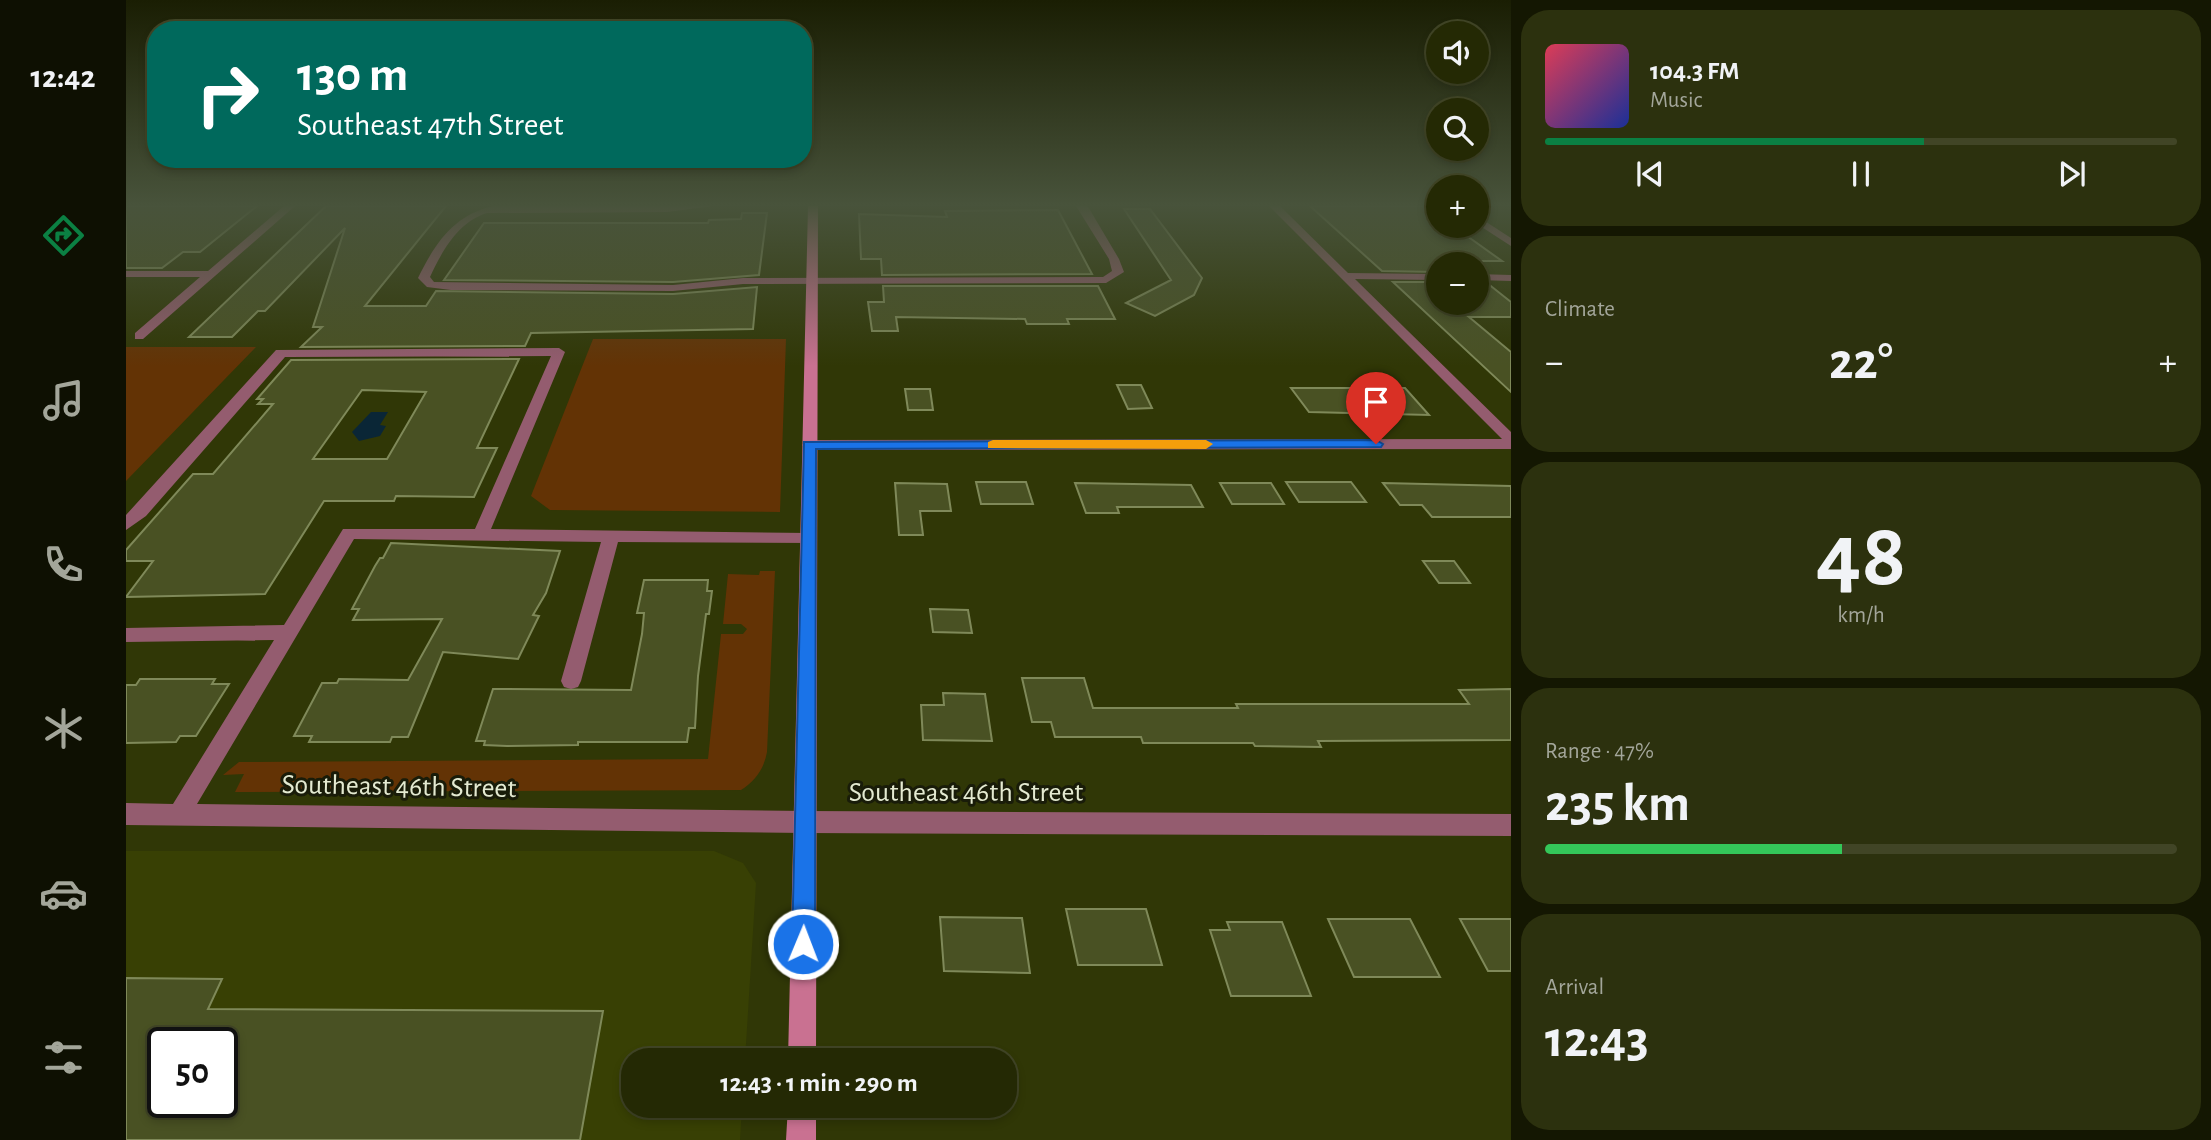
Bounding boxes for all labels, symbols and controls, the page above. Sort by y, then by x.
map controls [1426,21,1489,315]
button: sound [1426,21,1489,84]
icon: right [182,49,273,140]
text: 130 m [297,51,408,100]
text: 104.3 FM [1650,58,1739,84]
text: 12:42 [30,61,96,93]
text: Music [1650,89,1702,112]
button: search [1426,98,1489,161]
text: Southeast 47th Street [297,109,563,141]
icon: previous [1631,155,1669,193]
icon: pause [1842,155,1880,193]
icon: next [2053,155,2091,193]
button: + [1426,175,1489,238]
icon: directions [39,211,88,260]
button: − [1426,252,1489,315]
text: Climate [1545,298,1615,321]
text: 22° [1829,336,1893,388]
text: − [1545,344,1563,382]
text: + [2159,344,2177,382]
pin [1346,372,1406,444]
icon: music [39,376,88,425]
icon: arrive [1357,383,1395,421]
text: 48 [1816,511,1906,602]
icon: phone [39,540,88,589]
text: km/h [1837,604,1885,627]
icon: climate [39,704,88,753]
text: Range · 47% [1545,740,1654,763]
street label: Southeast 46th Street [281,771,517,803]
text: 235 km [1545,778,1690,830]
street label: Southeast 46th Street [849,779,1083,807]
icon: car [39,869,88,918]
position arrow [766,907,840,981]
text: Arrival [1545,976,1604,999]
text: 12:43 [1545,1014,1649,1066]
speed limit sign: 50 [147,1027,238,1118]
icon: filters [39,1033,88,1082]
text: 12:43 · 1 min · 290 m [720,1070,918,1096]

